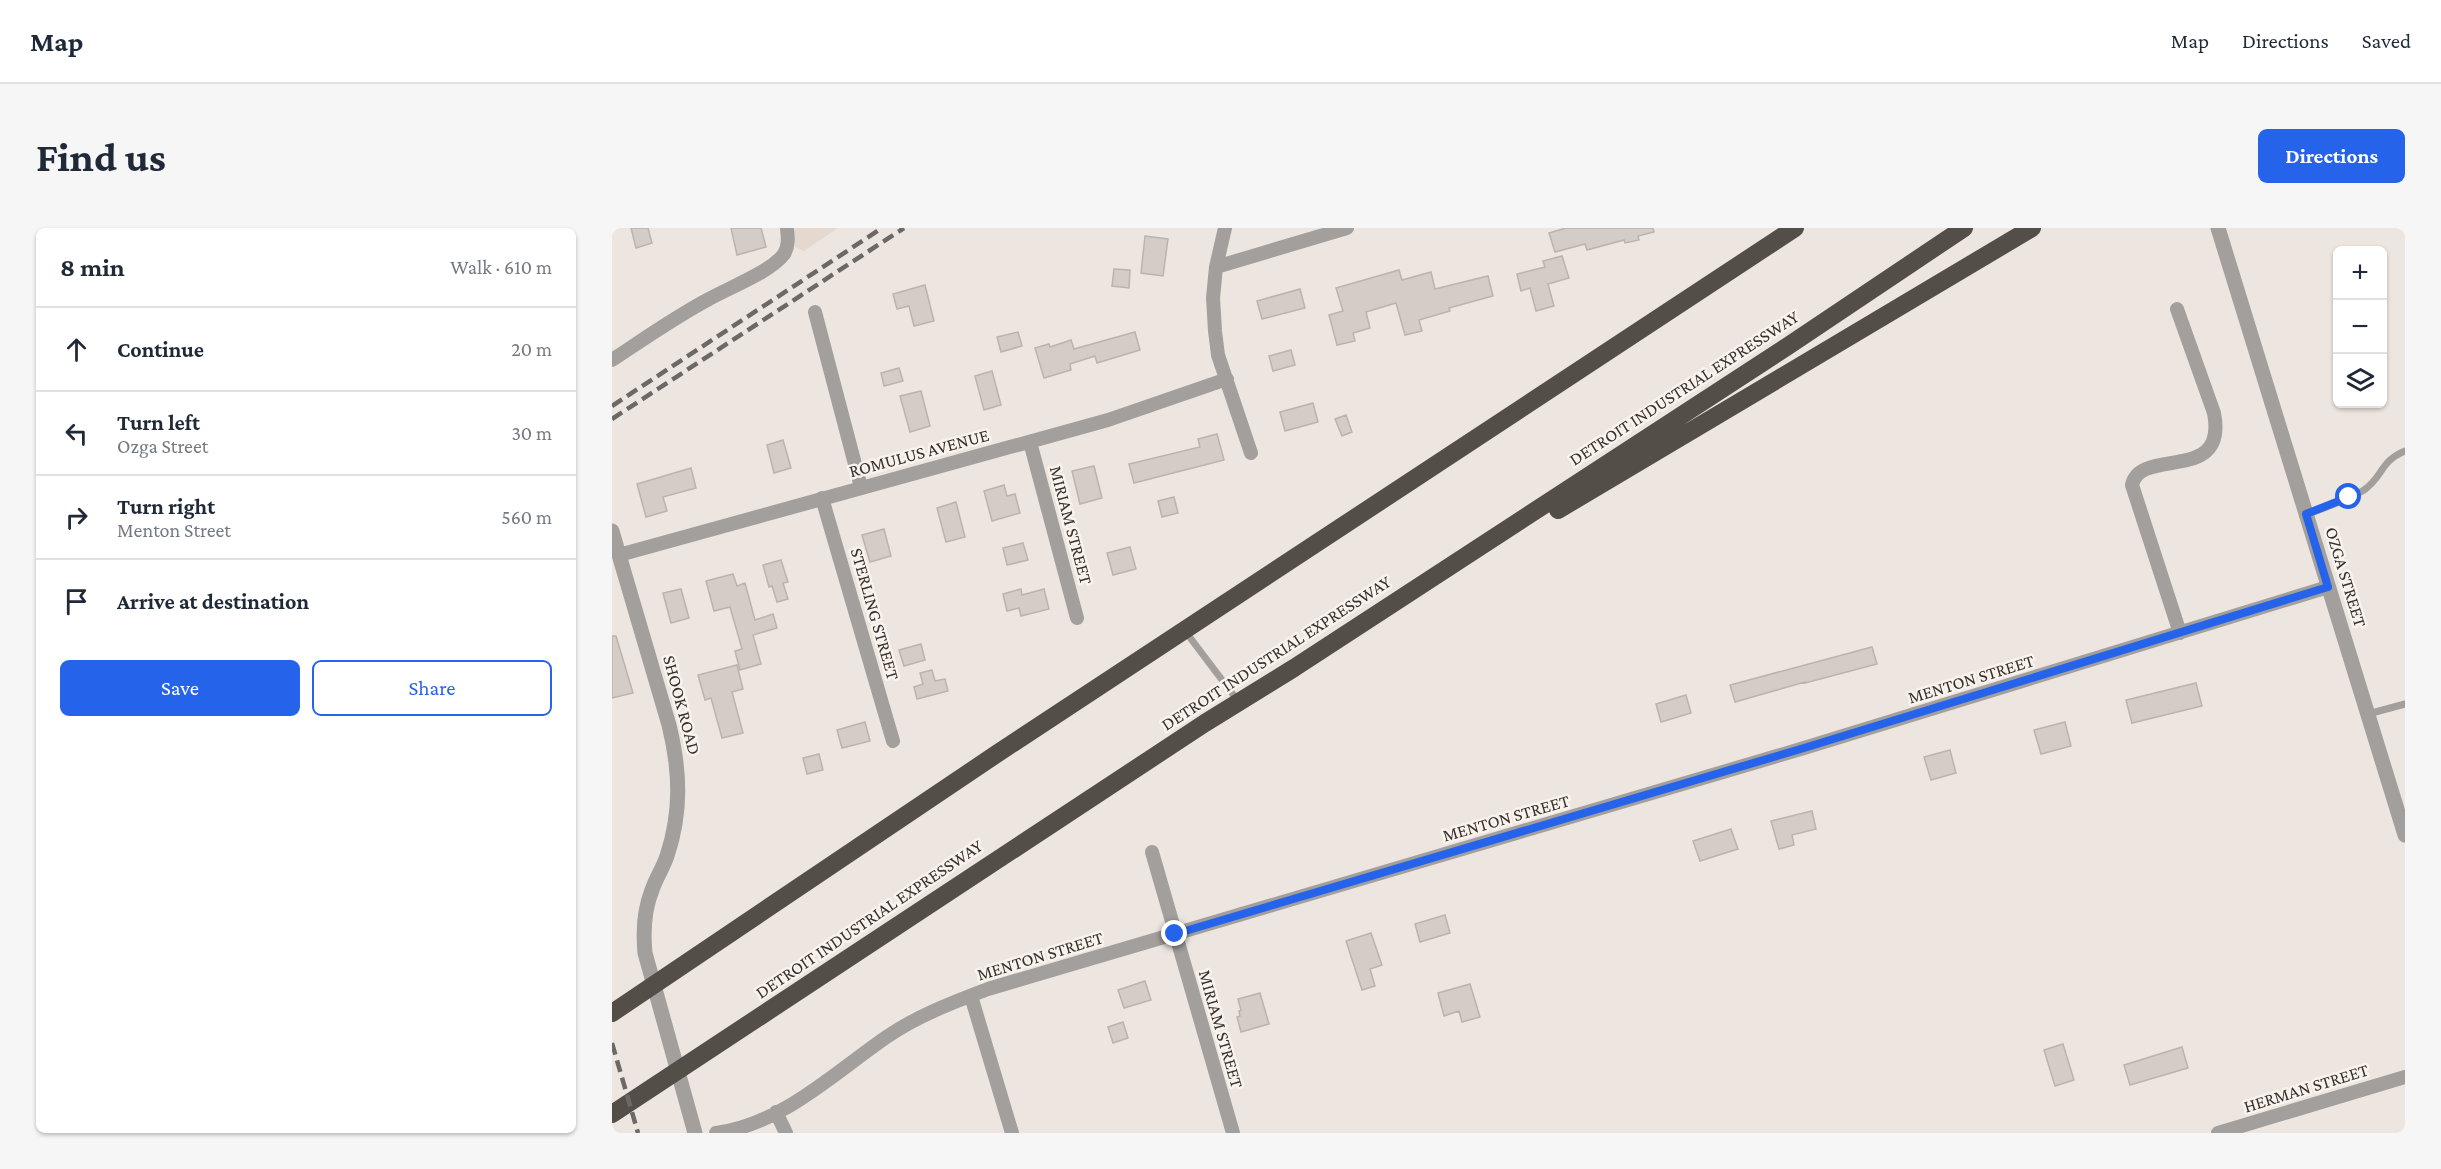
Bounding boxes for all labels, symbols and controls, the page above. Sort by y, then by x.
text: Map [30,26,83,57]
text: Map [2171,29,2209,53]
text: Directions [2242,29,2329,53]
text: Saved [2362,29,2411,53]
button: Directions [2258,129,2405,183]
text: Find us [36,133,166,180]
map controls [2333,246,2387,408]
button: + [2333,246,2387,300]
text: 8 min [60,253,125,282]
text: Walk · 610 m [450,256,552,278]
button: − [2333,300,2387,354]
street label: DETROIT INDUSTRIAL EXPRESSWAY [1566,306,1803,470]
icon: ahead [60,333,93,366]
text: Continue [117,337,204,362]
text: 20 m [511,338,552,360]
button: layers [2333,354,2387,408]
text: Turn left [117,410,200,435]
icon: left [60,417,93,450]
text: 30 m [511,422,552,444]
street label: ROMULUS AVENUE [847,425,991,481]
text: Ozga Street [117,435,208,457]
street label: MIRIAM STREET [1046,464,1096,587]
route start [2335,483,2361,509]
text: Turn right [117,494,215,519]
icon: right [60,501,93,534]
text: 560 m [501,506,552,528]
text: Menton Street [117,519,231,541]
street label: OZGA STREET [2321,525,2371,630]
street label: STERLING STREET [847,546,903,682]
street label: DETROIT INDUSTRIAL EXPRESSWAY [1158,571,1395,735]
icon: arrive [60,585,93,618]
text: Arrive at destination [117,589,309,614]
street label: MENTON STREET [1905,650,2037,708]
street label: SHOOK ROAD [659,653,705,757]
button: Save [60,660,300,716]
button: Share [312,660,552,716]
street label: MENTON STREET [1440,790,1572,846]
street label: DETROIT INDUSTRIAL EXPRESSWAY [752,835,987,1003]
route end [1161,920,1187,946]
street label: MENTON STREET [974,927,1106,985]
street label: MIRIAM STREET [1195,968,1247,1090]
street label: HERMAN STREET [2241,1059,2371,1116]

